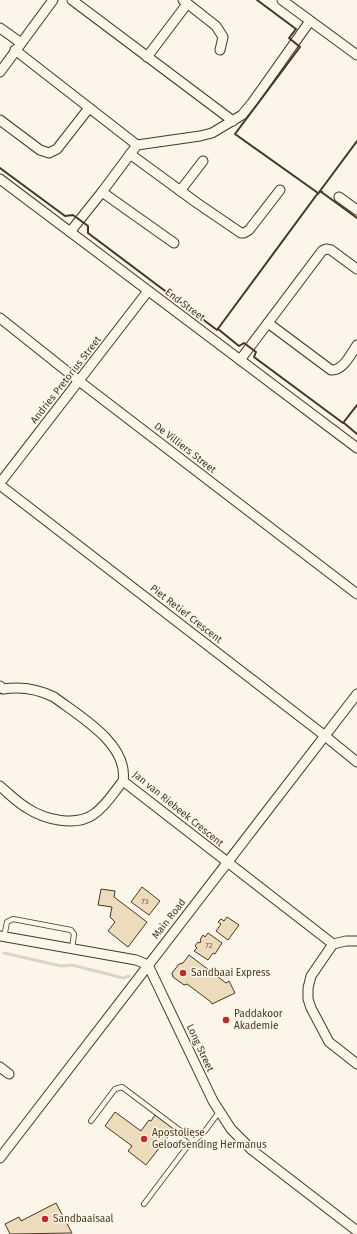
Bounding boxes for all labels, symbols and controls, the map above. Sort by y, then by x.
street label: End Street [163,286,208,324]
street label: Andries Pretorius Street [28,333,104,426]
street label: De Villiers Street [152,420,219,476]
street label: Piet Retief Crescent [148,582,225,646]
street label: Jan van Riebeek Crescent [130,769,226,850]
house number: 73 [141,897,149,906]
street label: Main Road [150,897,188,941]
house number: 72 [205,941,213,950]
place label: Sandbaai Express [191,967,271,979]
marker: Sandbaai Express [178,968,188,978]
place label: Paddakoor Akademie [234,1008,283,1032]
marker: Paddakoor Akademie [221,1015,231,1025]
street label: Long Street [184,1022,216,1074]
place label: Apostoliese Geloofsending Hermanus [152,1127,267,1151]
marker: Apostoliese Geloofsending Hermanus [139,1134,149,1144]
place label: Sandbaaisaal [53,1213,114,1225]
marker: Sandbaaisaal [40,1214,50,1224]

